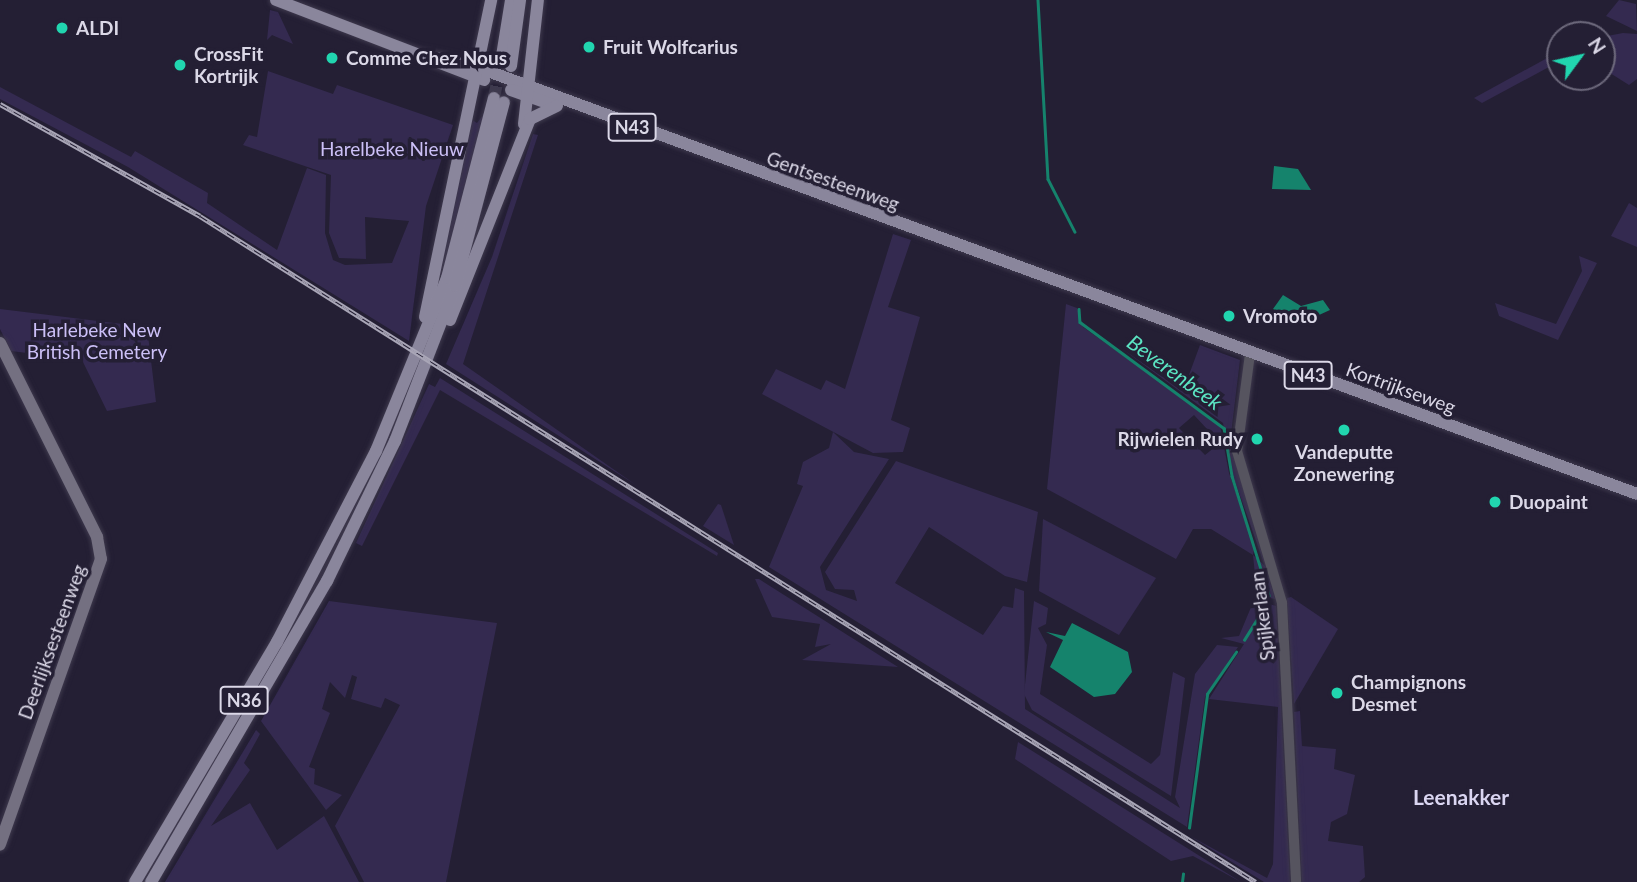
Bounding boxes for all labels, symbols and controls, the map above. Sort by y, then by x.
place label: ALDI [76,17,119,39]
marker: ALDI [54,20,70,36]
north arrow [1546,21,1616,91]
text: N [1584,33,1611,58]
place label: Fruit Wolfcarius [603,36,738,58]
marker: Fruit Wolfcarius [581,39,597,55]
place label: CrossFit Kortrijk [194,43,263,87]
place label: Comme Chez Nous [346,47,507,69]
marker: Comme Chez Nous [324,50,340,66]
marker: CrossFit Kortrijk [172,57,188,73]
road number: N43 [608,112,656,142]
park label: Harelbeke Nieuw [320,138,464,160]
street label: Gentsesteenweg [763,146,903,216]
place label: Vromoto [1243,305,1317,327]
marker: Vromoto [1221,308,1237,324]
park label: Harlebeke New British Cemetery [27,319,167,363]
water label: Beverenbeek [1123,329,1227,415]
street label: Kortrijkseweg [1343,358,1459,418]
road number: N43 [1284,360,1332,390]
marker: Vandeputte Zonewering [1336,422,1352,438]
place label: Rijwielen Rudy [1117,428,1243,450]
marker: Rijwielen Rudy [1249,431,1265,447]
place label: Vandeputte Zonewering [1294,441,1394,485]
place label: Duopaint [1509,491,1588,513]
marker: Duopaint [1487,494,1503,510]
street label: Deerlijksesteenweg [13,561,91,723]
street label: Spijkerlaan [1245,570,1279,662]
place label: Champignons Desmet [1351,671,1466,715]
marker: Champignons Desmet [1329,685,1345,701]
road number: N36 [219,686,268,714]
district label: Leenakker [1413,784,1509,810]

